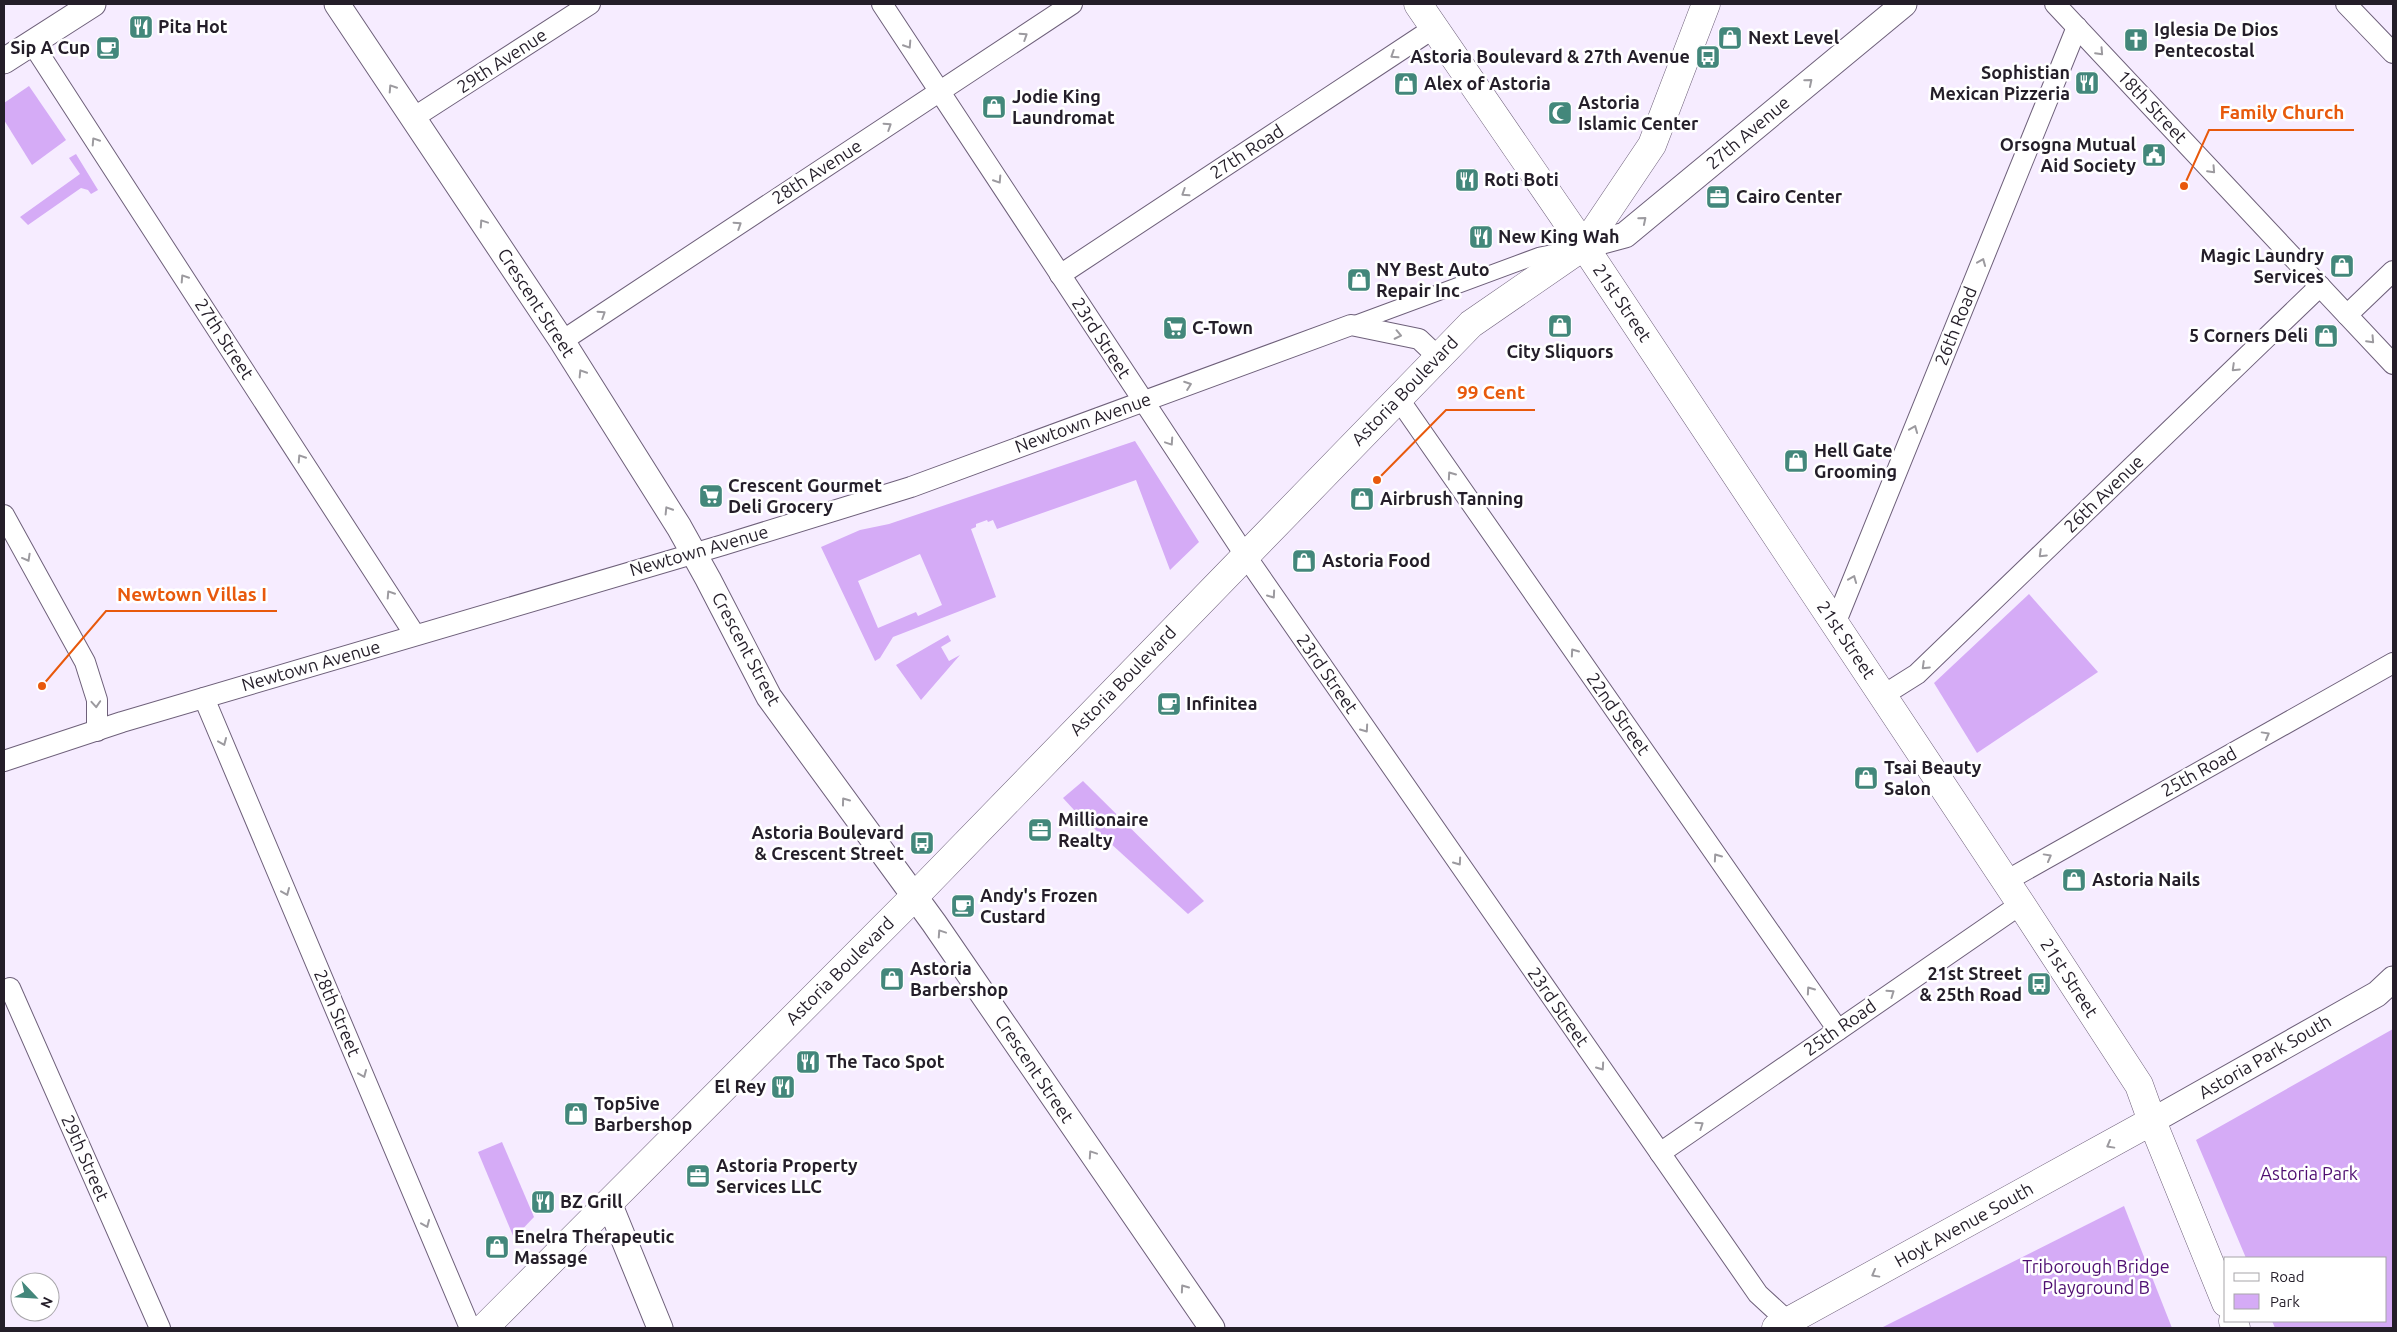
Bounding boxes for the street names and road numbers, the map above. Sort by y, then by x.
street label: 29th Avenue [453,24,550,96]
street label: 18th Street [2114,66,2191,147]
street label: 27th Avenue [1702,92,1793,173]
street label: 27th Road [1206,120,1287,182]
street label: 28th Avenue [768,135,865,207]
street label: Crescent Street [494,244,579,361]
street label: 21st Street [1589,260,1656,345]
street label: 26th Road [1930,283,1980,368]
street label: 23rd Street [1068,293,1135,381]
street label: 27th Street [191,294,258,383]
street label: Astoria Boulevard [1347,332,1462,449]
street label: Newtown Avenue [1012,388,1153,456]
street label: 26th Avenue [2060,451,2147,536]
street label: Newtown Avenue [627,521,770,579]
street label: Crescent Street [709,588,785,709]
street label: 21st Street [1813,597,1880,682]
street label: Astoria Boulevard [1065,622,1180,739]
street label: 23rd Street [1293,630,1362,717]
street label: Newtown Avenue [239,636,382,694]
street label: 22nd Street [1583,669,1654,758]
street label: 25th Road [2157,742,2240,800]
street label: Astoria Boulevard [781,912,897,1028]
street label: 21st Street [2037,934,2103,1020]
street label: 23rd Street [1524,963,1593,1050]
street label: 28th Street [311,966,365,1059]
street label: 25th Road [1800,995,1879,1059]
street label: Astoria Park South [2195,1010,2334,1102]
street label: Crescent Street [991,1011,1078,1126]
street label: 29th Street [58,1111,114,1204]
street label: Hoyt Avenue South [1891,1178,2036,1271]

